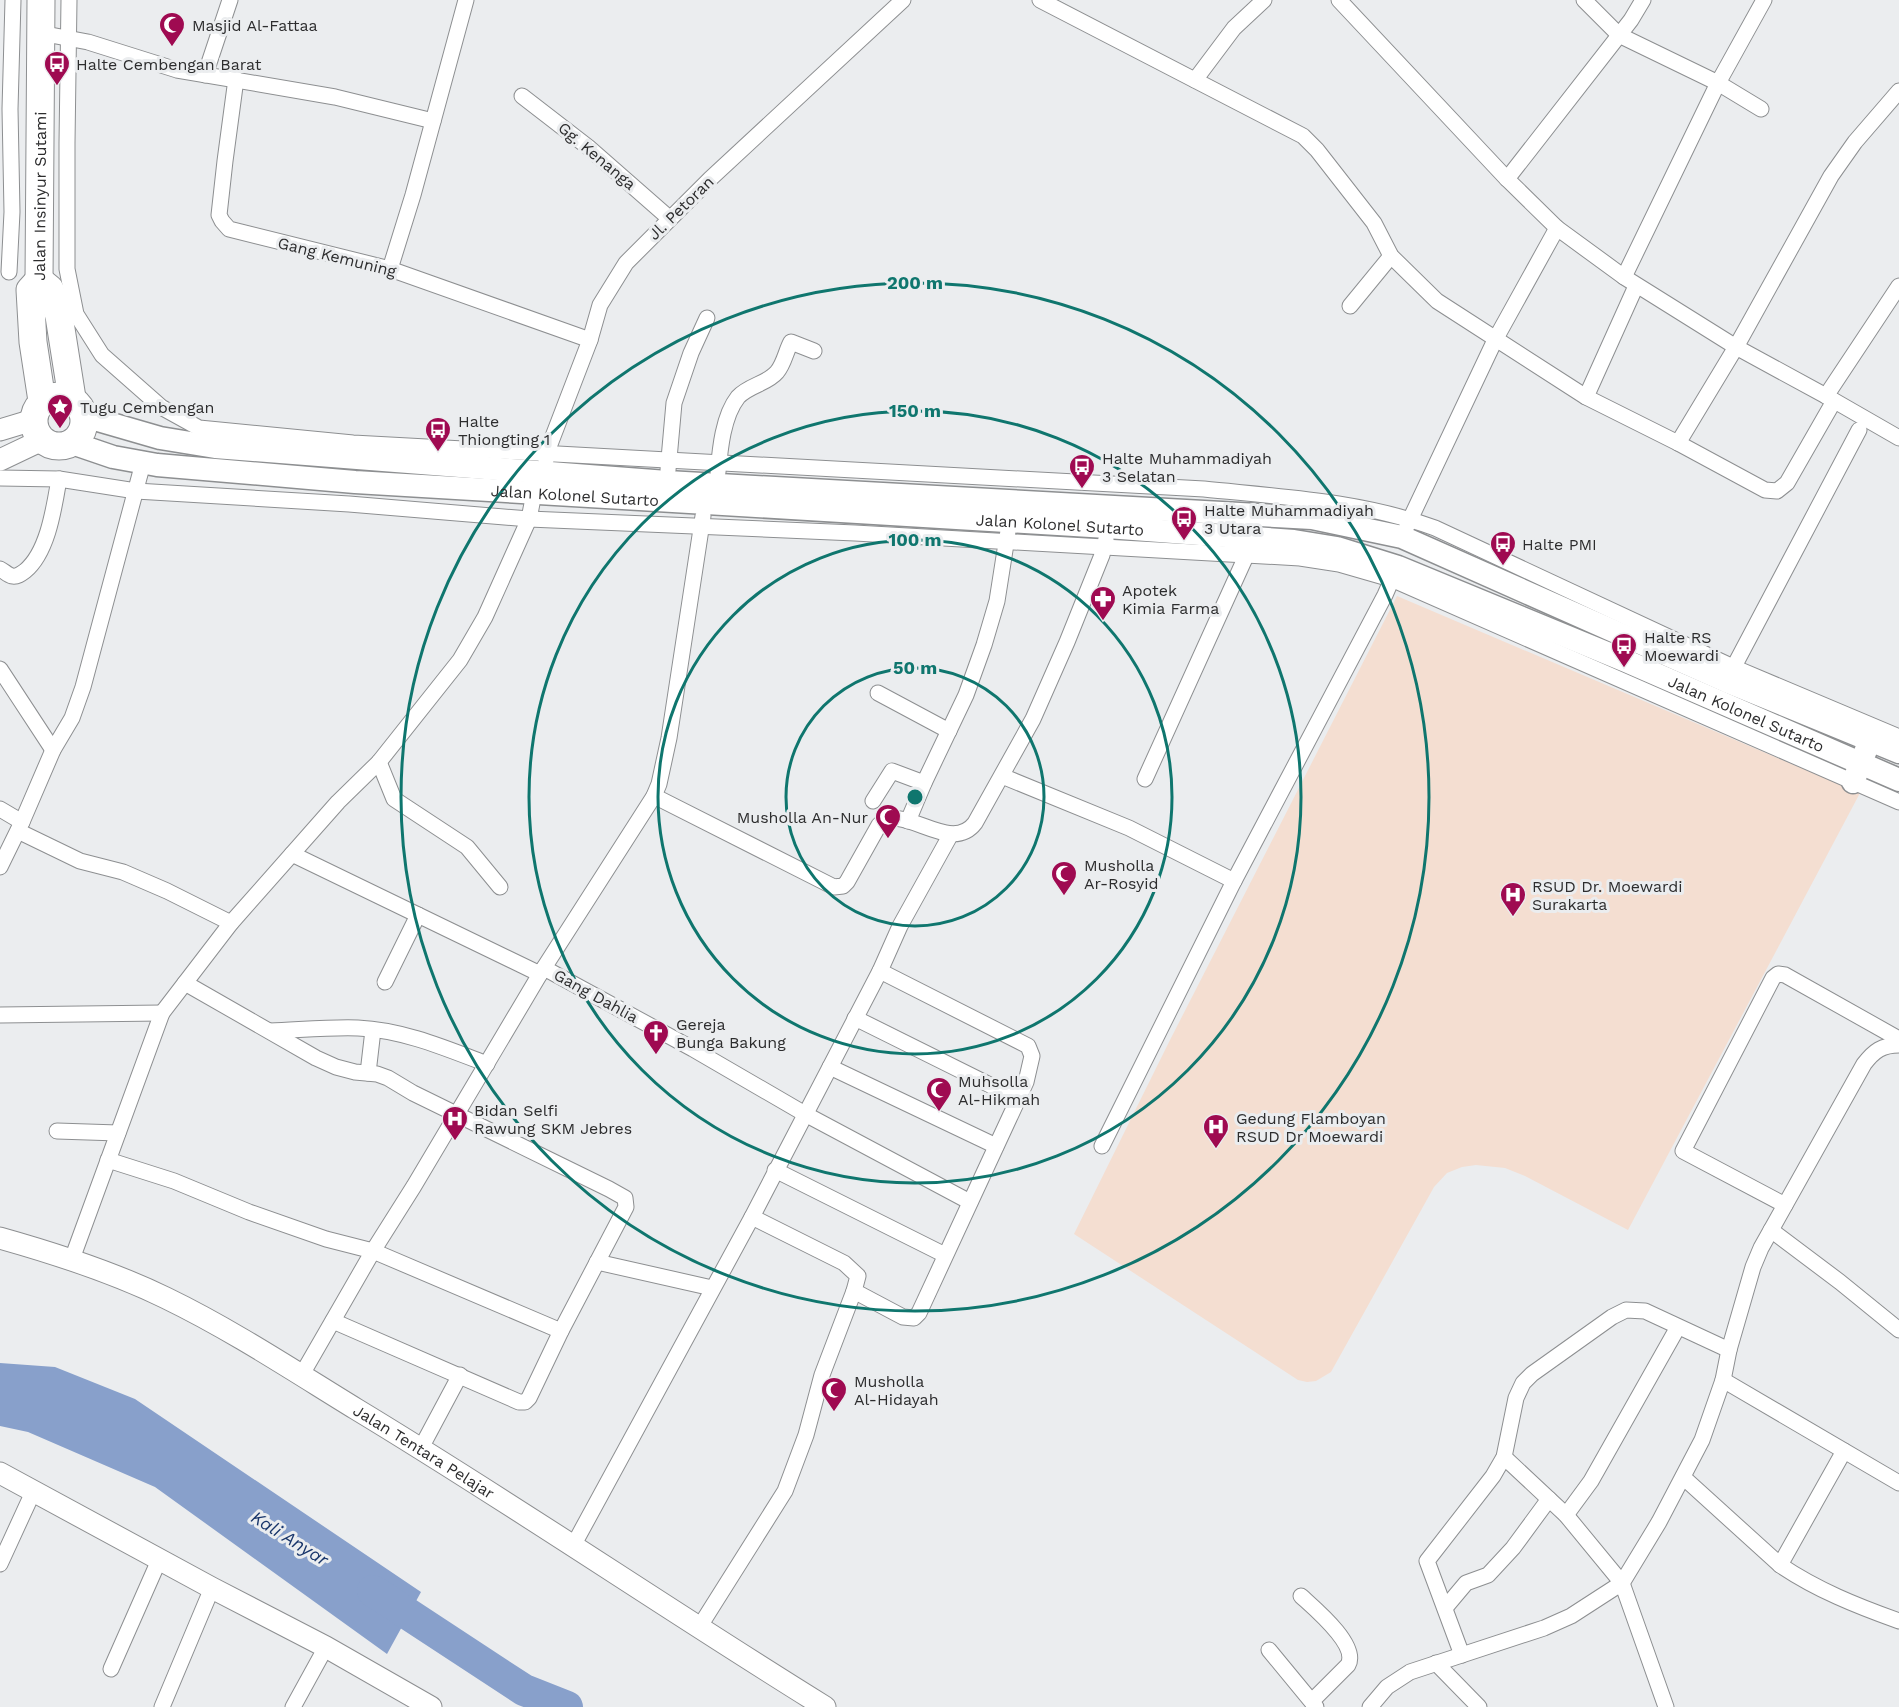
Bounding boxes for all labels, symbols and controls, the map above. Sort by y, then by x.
mosque icon: Masjid Al-Fattaa [157,10,187,48]
place label: Masjid Al-Fattaa [192,16,318,35]
bus stop icon: Halte Cembengan Barat [42,49,72,87]
place label: Halte Cembengan Barat [76,55,262,74]
street label: Jalan Insinyur Sutami [29,111,50,281]
street label: Gg. Kenanga [554,118,640,194]
street label: Jl. Petoran [644,172,718,244]
street label: Gang Kemuning [276,233,399,281]
text: 200 m [887,272,943,293]
place icon: Tugu Cembengan [45,392,75,430]
place label: Tugu Cembengan [80,398,214,417]
text: 150 m [889,400,941,421]
place label: Halte Thiongting 1 [458,412,550,449]
bus stop icon: Halte Thiongting 1 [423,415,453,453]
place label: Halte Muhammadiyah 3 Selatan [1102,449,1272,486]
bus stop icon: Halte Muhammadiyah 3 Selatan [1067,452,1097,490]
street label: Jalan Kolonel Sutarto [490,481,659,510]
place label: Halte Muhammadiyah 3 Utara [1204,501,1374,538]
bus stop icon: Halte Muhammadiyah 3 Utara [1169,504,1199,542]
street label: Jalan Kolonel Sutarto [975,510,1145,539]
text: 100 m [888,529,942,550]
bus stop icon: Halte PMI [1488,529,1518,567]
place label: Halte PMI [1522,535,1597,554]
place label: Apotek Kimia Farma [1122,581,1219,618]
pharmacy icon: Apotek Kimia Farma [1088,584,1118,622]
place label: Halte RS Moewardi [1644,628,1719,665]
bus stop icon: Halte RS Moewardi [1609,631,1639,669]
text: 50 m [893,657,937,678]
street label: Jalan Kolonel Sutarto [1665,671,1827,756]
centre of rings [905,787,925,807]
mosque icon: Musholla An-Nur [873,802,903,840]
place label: Musholla An-Nur [737,808,868,827]
place label: Musholla Ar-Rosyid [1084,856,1159,893]
mosque icon: Musholla Ar-Rosyid [1049,859,1079,897]
place label: RSUD Dr. Moewardi Surakarta [1532,877,1683,914]
hospital icon: RSUD Dr. Moewardi Surakarta [1498,880,1528,918]
street label: Gang Dahlia [551,965,641,1027]
place label: Gereja Bunga Bakung [676,1015,786,1052]
church icon: Gereja Bunga Bakung [641,1018,671,1056]
place label: Muhsolla Al-Hikmah [958,1072,1040,1109]
mosque icon: Muhsolla Al-Hikmah [924,1075,954,1113]
place label: Bidan Selfi Rawung SKM Jebres [474,1101,632,1138]
hospital icon: Bidan Selfi Rawung SKM Jebres [440,1104,470,1142]
place label: Gedung Flamboyan RSUD Dr Moewardi [1236,1109,1386,1146]
hospital icon: Gedung Flamboyan RSUD Dr Moewardi [1201,1112,1231,1150]
place label: Musholla Al-Hidayah [854,1372,939,1409]
mosque icon: Musholla Al-Hidayah [819,1375,849,1413]
street label: Jalan Tentara Pelajar [350,1400,499,1503]
water label: Kali Anyar [248,1506,333,1570]

